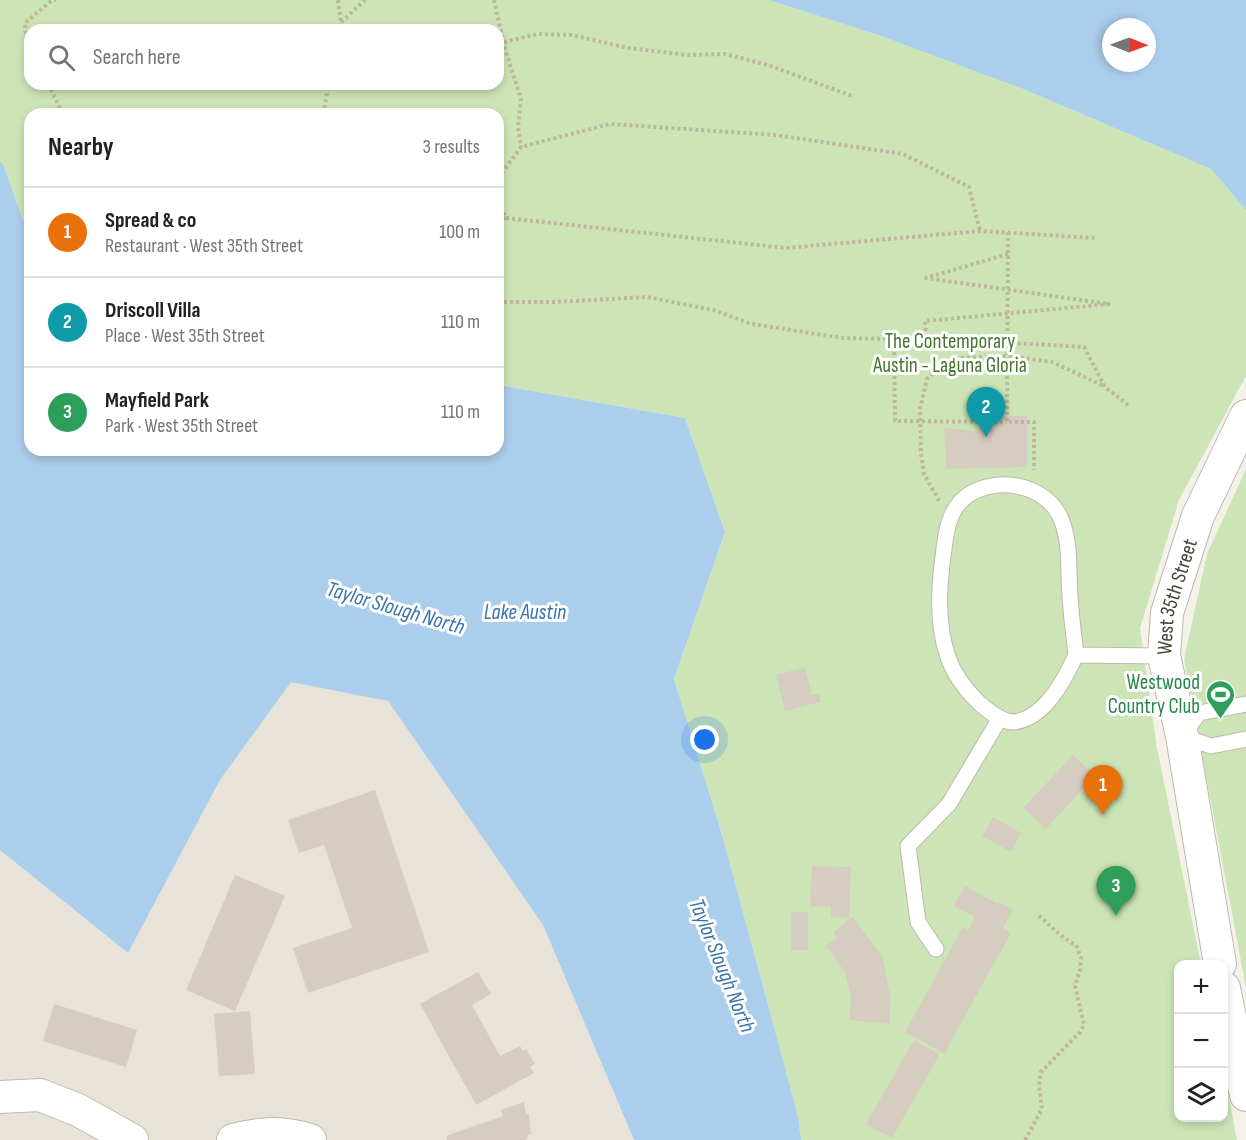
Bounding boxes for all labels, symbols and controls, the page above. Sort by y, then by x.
north arrow [1102,18,1156,72]
search box [24,24,504,90]
icon: search [45,41,78,74]
text: Search here [93,44,180,71]
text: Nearby [48,132,114,163]
text: 3 results [423,135,480,159]
text: Spread & co [105,207,196,234]
text: 1 [64,220,71,244]
text: 100 m [439,220,480,244]
text: Restaurant · West 35th Street [105,234,303,258]
text: Driscoll Villa [105,297,200,324]
text: 2 [63,310,72,334]
text: 110 m [441,310,480,334]
text: Place · West 35th Street [105,324,265,348]
park label: The Contemporary Austin - Laguna Gloria [872,329,1027,378]
text: Mayfield Park [105,387,209,414]
pin: 2 [966,388,1006,437]
text: 3 [63,400,72,424]
text: 110 m [441,400,480,424]
text: Park · West 35th Street [105,414,258,438]
street label: West 35th Street [1152,536,1203,656]
water label: Taylor Slough North [324,576,468,641]
water label: Lake Austin [484,599,566,626]
place label: Westwood Country Club [1108,670,1200,719]
sports icon: Westwood Country Club [1205,678,1237,720]
your location [690,725,719,754]
pin: 1 [1084,766,1122,815]
pin: 3 [1096,866,1136,916]
water label: Taylor Slough North [682,895,761,1036]
map controls [1174,960,1228,1122]
button: + [1174,960,1228,1014]
button: − [1174,1014,1228,1068]
button: layers [1174,1068,1228,1122]

